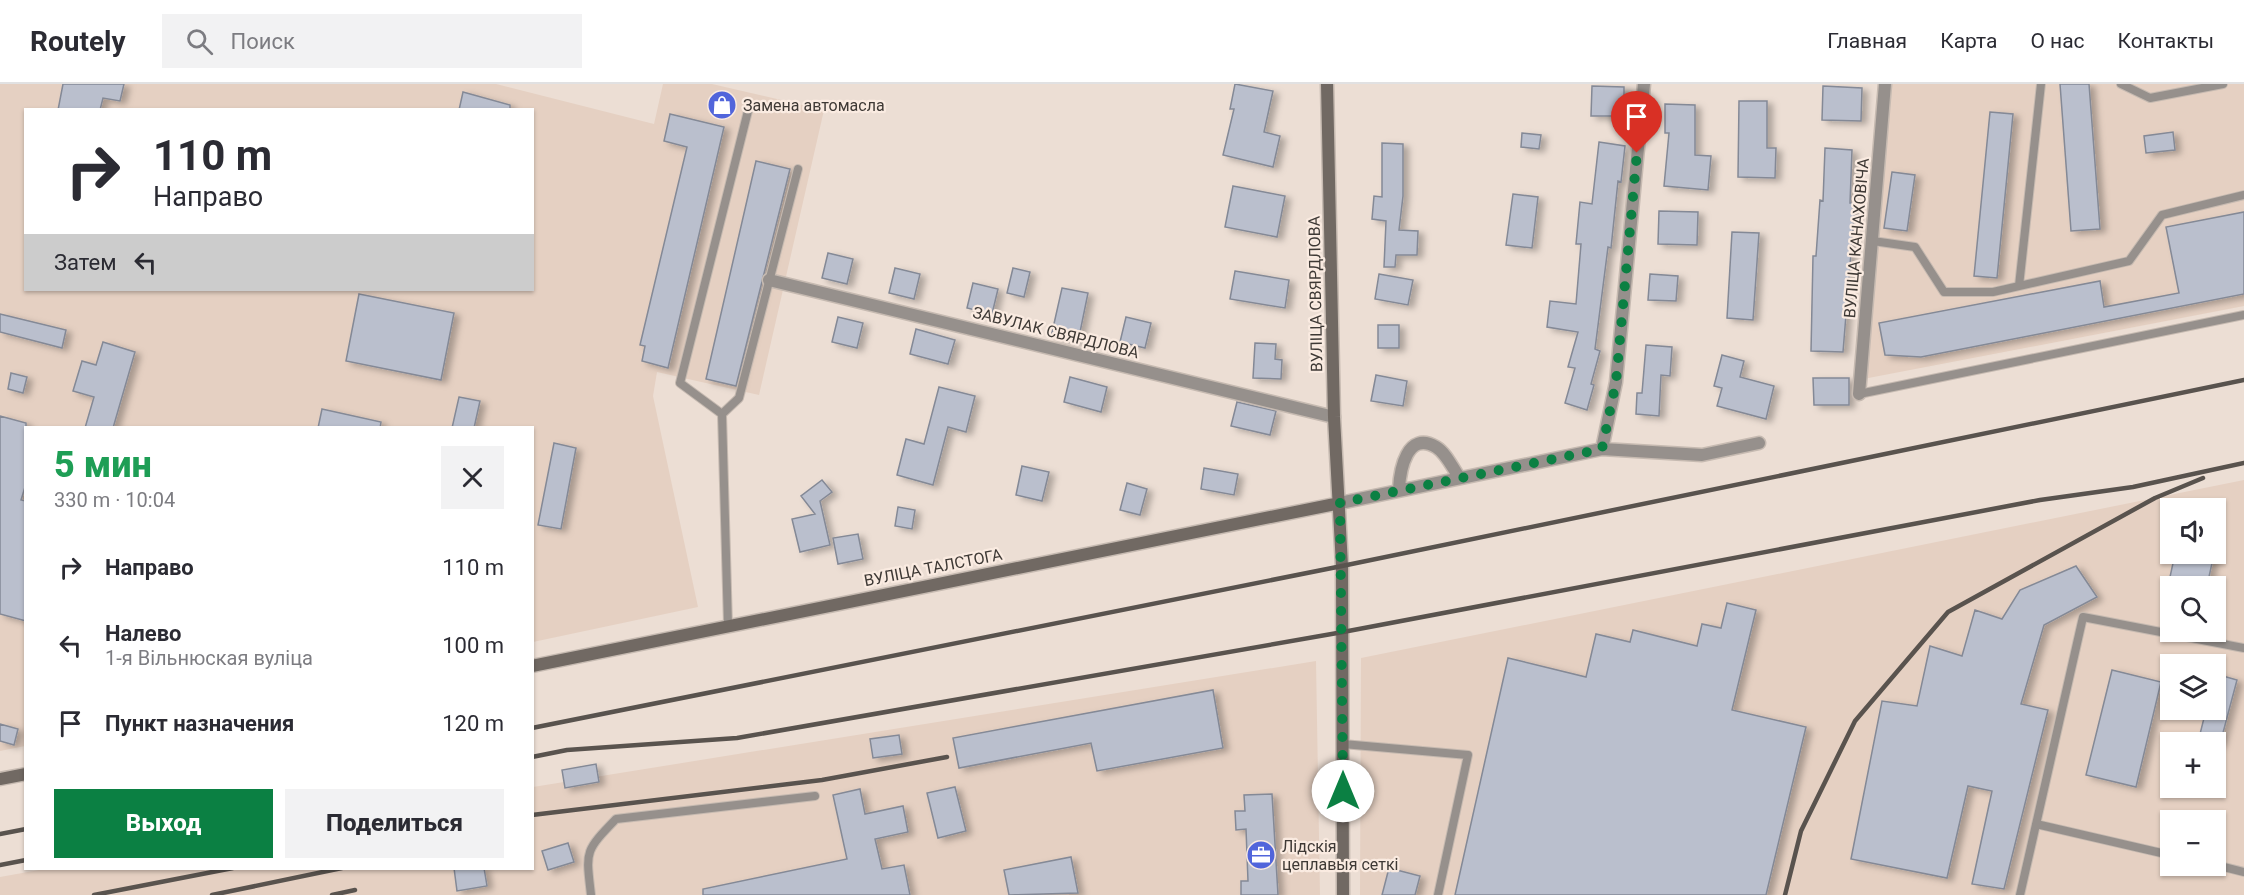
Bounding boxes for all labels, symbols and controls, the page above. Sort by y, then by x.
search box [162,14,582,68]
text: Routely [30,25,126,58]
icon: search [183,25,216,58]
text: Поиск [231,29,295,54]
text: Главная [1827,29,1907,53]
text: Карта [1940,29,1997,53]
text: О нас [2030,29,2085,53]
text: Контакты [2118,29,2214,53]
shop icon: Замена автомасла [706,89,738,121]
pin [1611,91,1662,153]
place label: Замена автомасла [743,96,885,115]
icon: arrive [1620,100,1653,133]
text: 110 m [153,131,272,180]
icon: right [54,132,132,210]
street label: ВУЛІЦА КАНАХОВІЧА [1840,157,1873,319]
text: Направо [153,181,263,213]
street label: ВУЛІЦА СВЯРДЛОВА [1305,215,1326,372]
icon: left [129,246,162,279]
text: Затем [54,250,117,275]
street label: ЗАВУЛАК СВЯРДЛОВА [971,303,1141,362]
text: 5 мин [54,444,152,486]
button: close [441,446,504,509]
text: 330 m · 10:04 [54,488,175,512]
map controls [2160,498,2226,876]
button: sound [2160,498,2226,564]
street label: ВУЛІЦА ТАЛСТОГА [862,545,1004,590]
icon: right [54,551,87,584]
text: Направо [105,555,194,580]
text: 110 m [442,555,504,580]
button: search [2160,576,2226,642]
text: Налево [105,621,182,646]
icon: left [54,629,87,662]
text: 100 m [442,633,504,658]
text: 1-я Вільнюская вуліца [105,646,313,670]
button: layers [2160,654,2226,720]
icon: arrive [54,707,87,740]
text: Пункт назначения [105,711,294,736]
text: 120 m [442,711,504,736]
button: + [2160,732,2226,798]
position arrow [1311,759,1375,823]
button: Выход [54,789,273,858]
button: Поделиться [285,789,504,858]
button: − [2160,810,2226,876]
place label: Лідскія цеплавыя сеткі [1282,837,1398,874]
office icon: Лідскія цеплавыя сеткі [1245,839,1277,871]

